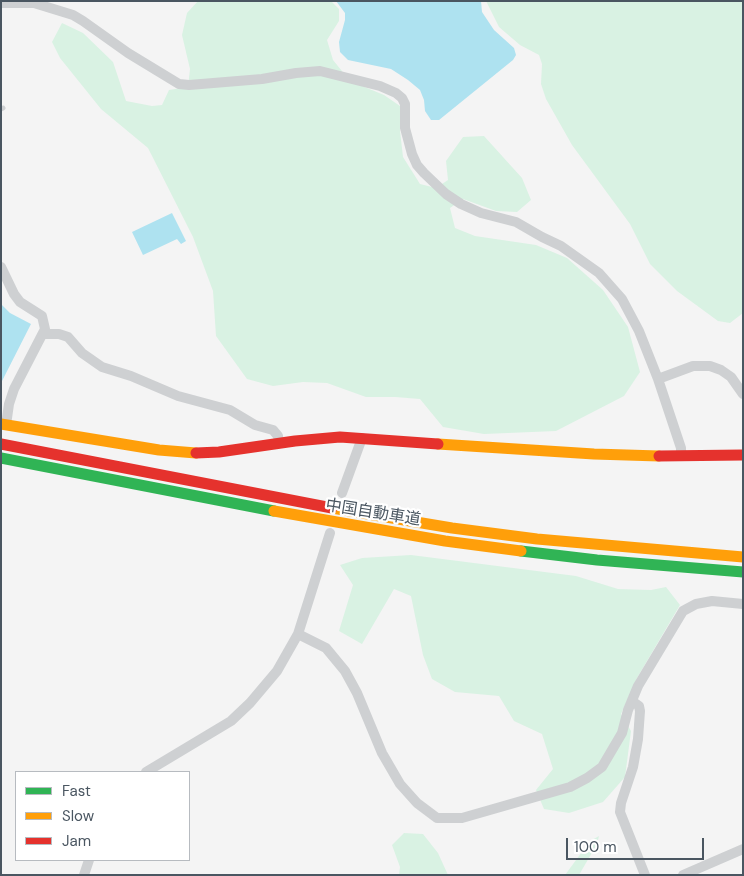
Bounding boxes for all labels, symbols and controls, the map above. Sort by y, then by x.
street label: 中国自動車道 [324,496,422,530]
legend [15,771,190,861]
text: Fast [62,781,91,801]
text: Slow [62,806,94,826]
scale bar [569,828,706,860]
text: Jam [62,831,91,851]
text: 100 m [574,837,617,857]

